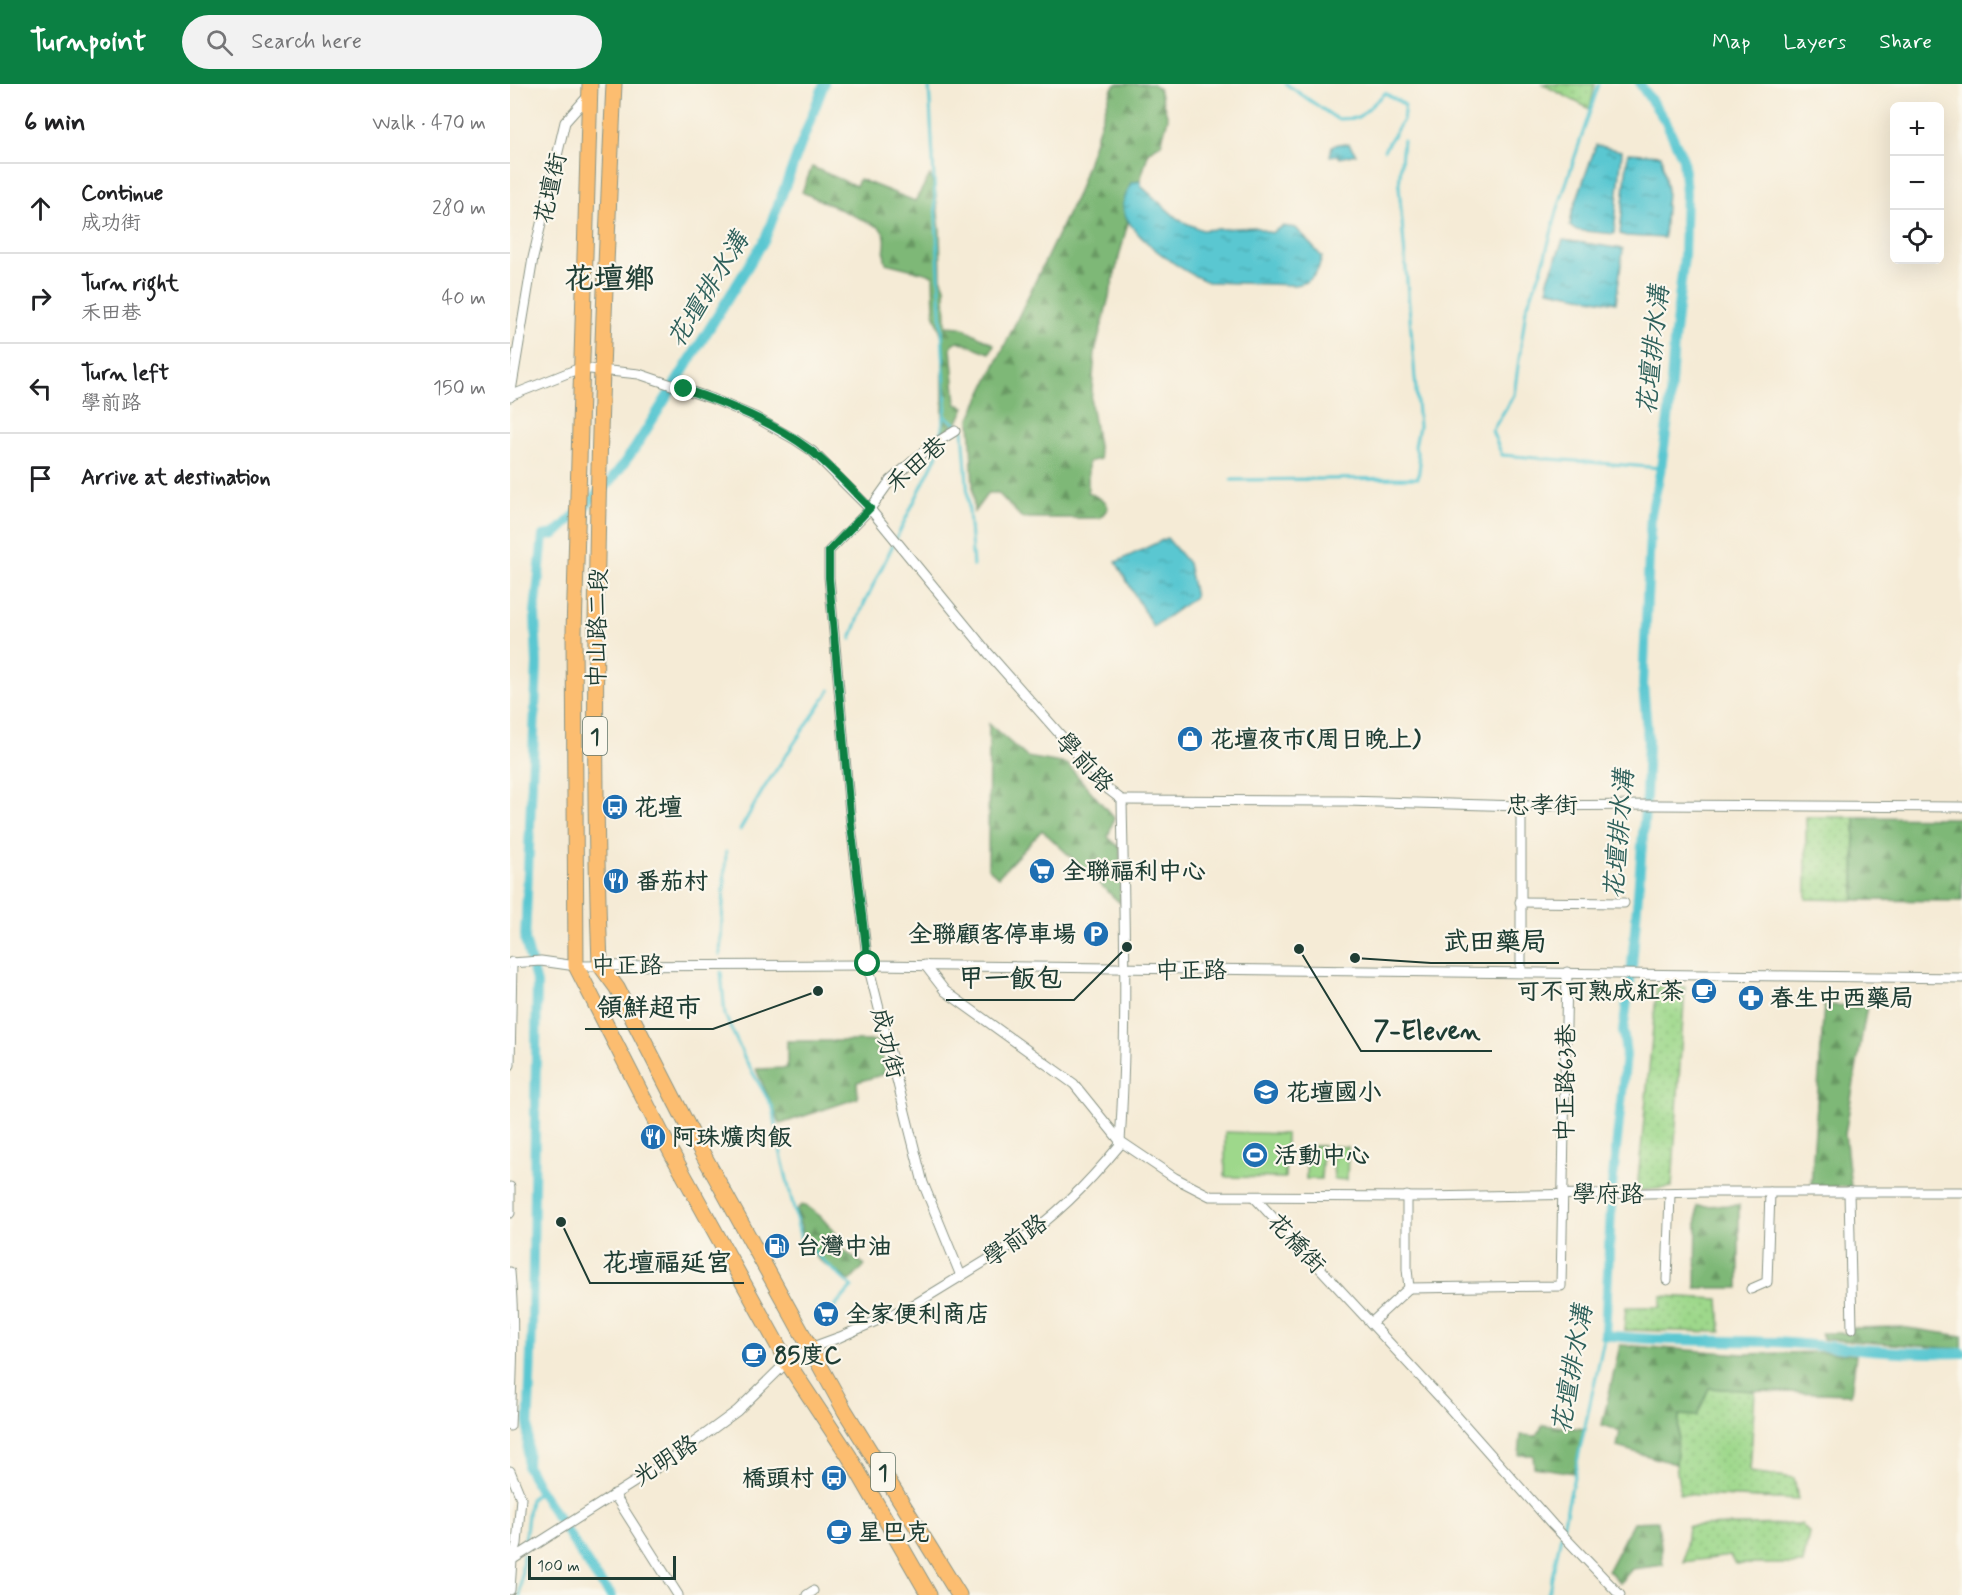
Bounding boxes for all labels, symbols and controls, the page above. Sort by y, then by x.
search box [182,15,602,69]
text: Turnpoint [30,24,146,61]
icon: search [203,26,236,59]
text: Search here [251,28,362,56]
text: Map [1712,28,1750,56]
text: Layers [1783,28,1846,56]
text: Share [1879,28,1932,56]
map controls [1890,102,1944,264]
button: + [1890,102,1944,156]
text: 6 min [24,106,86,140]
text: Walk · 470 m [372,110,486,137]
street label: 花壇街 [528,150,575,227]
button: − [1890,156,1944,210]
text: Continue [81,180,163,208]
icon: ahead [24,192,57,225]
text: 280 m [432,195,486,222]
text: 成功街 [81,210,141,237]
button: locate [1890,210,1944,264]
water label: 花壇排水溝 [660,224,759,354]
district label: 花壇鄉 [564,260,654,299]
text: Turn right [81,270,179,298]
icon: right [24,282,57,315]
water label: 花壇排水溝 [1630,282,1678,417]
text: 40 m [442,285,486,312]
text: 禾田巷 [81,300,141,327]
text: Turn left [81,360,169,388]
icon: left [24,372,57,405]
text: 150 m [433,375,486,402]
route end [670,375,696,401]
text: 學前路 [81,390,141,417]
street label: 禾田巷 [880,430,954,500]
icon: arrive [24,462,57,495]
text: Arrive at destination [81,464,271,492]
street label: 中山路二段 [582,568,615,688]
road number: 1 [583,717,607,755]
shop icon: 花壇夜市(周日晚上) [1175,724,1205,754]
place label: 花壇夜市(周日晚上) [1210,725,1421,756]
street label: 學前路 [1048,726,1120,800]
water label: 花壇排水溝 [1597,766,1643,900]
street label: 忠孝街 [1506,791,1578,822]
bus stop icon: 花壇 [600,792,630,822]
place label: 花壇 [634,793,682,824]
supermarket icon: 全聯福利中心 [1027,856,1057,886]
place label: 全聯福利中心 [1062,857,1206,888]
restaurant icon: 番茄村 [601,866,631,896]
place label: 番茄村 [636,867,708,898]
parking icon: 全聯顧客停車場 [1081,919,1111,949]
callout: 武田藥局 [1431,919,1559,963]
place label: 全聯顧客停車場 [908,920,1076,951]
text: 武田藥局 [1443,926,1547,960]
route start [854,950,880,976]
street label: 中正路 [591,951,663,982]
callout: 甲一飯包 [946,956,1074,1000]
street label: 中正路 [1155,956,1227,987]
text: 甲一飯包 [958,963,1062,997]
cafe icon: 可不可熟成紅茶 [1689,976,1719,1006]
place label: 可不可熟成紅茶 [1516,977,1684,1008]
pharmacy icon: 春生中西藥局 [1736,983,1766,1013]
place label: 春生中西藥局 [1770,984,1914,1015]
callout: 領鮮超市 [585,985,713,1029]
text: 領鮮超市 [597,992,701,1026]
street label: 成功街 [863,1005,910,1082]
callout: 7-Eleven [1361,1007,1492,1051]
text: 7-Eleven [1374,1015,1481,1049]
street label: 中正路63巷 [1550,1024,1583,1143]
school or university icon: 花壇國小 [1251,1077,1281,1107]
place label: 花壇國小 [1286,1078,1382,1109]
restaurant icon: 阿珠爌肉飯 [638,1122,668,1152]
place label: 阿珠爌肉飯 [672,1123,792,1154]
sports icon: 活動中心 [1240,1140,1270,1170]
place label: 活動中心 [1274,1141,1370,1172]
street label: 學府路 [1572,1180,1644,1211]
street label: 花橋街 [1260,1207,1332,1281]
street label: 學前路 [977,1208,1054,1275]
fuel station icon: 台灣中油 [762,1231,792,1261]
place label: 台灣中油 [796,1232,892,1263]
callout: 花壇福延宮 [590,1239,744,1283]
text: 花壇福延宮 [602,1247,732,1281]
supermarket icon: 全家便利商店 [811,1299,841,1329]
place label: 全家便利商店 [846,1300,990,1331]
water label: 花壇排水溝 [1545,1300,1601,1436]
cafe icon: 85度C [739,1340,769,1370]
place label: 85度C [774,1341,842,1372]
street label: 光明路 [627,1429,704,1494]
road number: 1 [871,1453,895,1491]
bus stop icon: 橋頭村 [819,1463,849,1493]
place label: 橋頭村 [742,1464,814,1495]
cafe icon: 星巴克 [824,1517,854,1547]
place label: 星巴克 [858,1518,930,1549]
scale bar [528,1553,676,1580]
text: 100 m [537,1556,580,1577]

